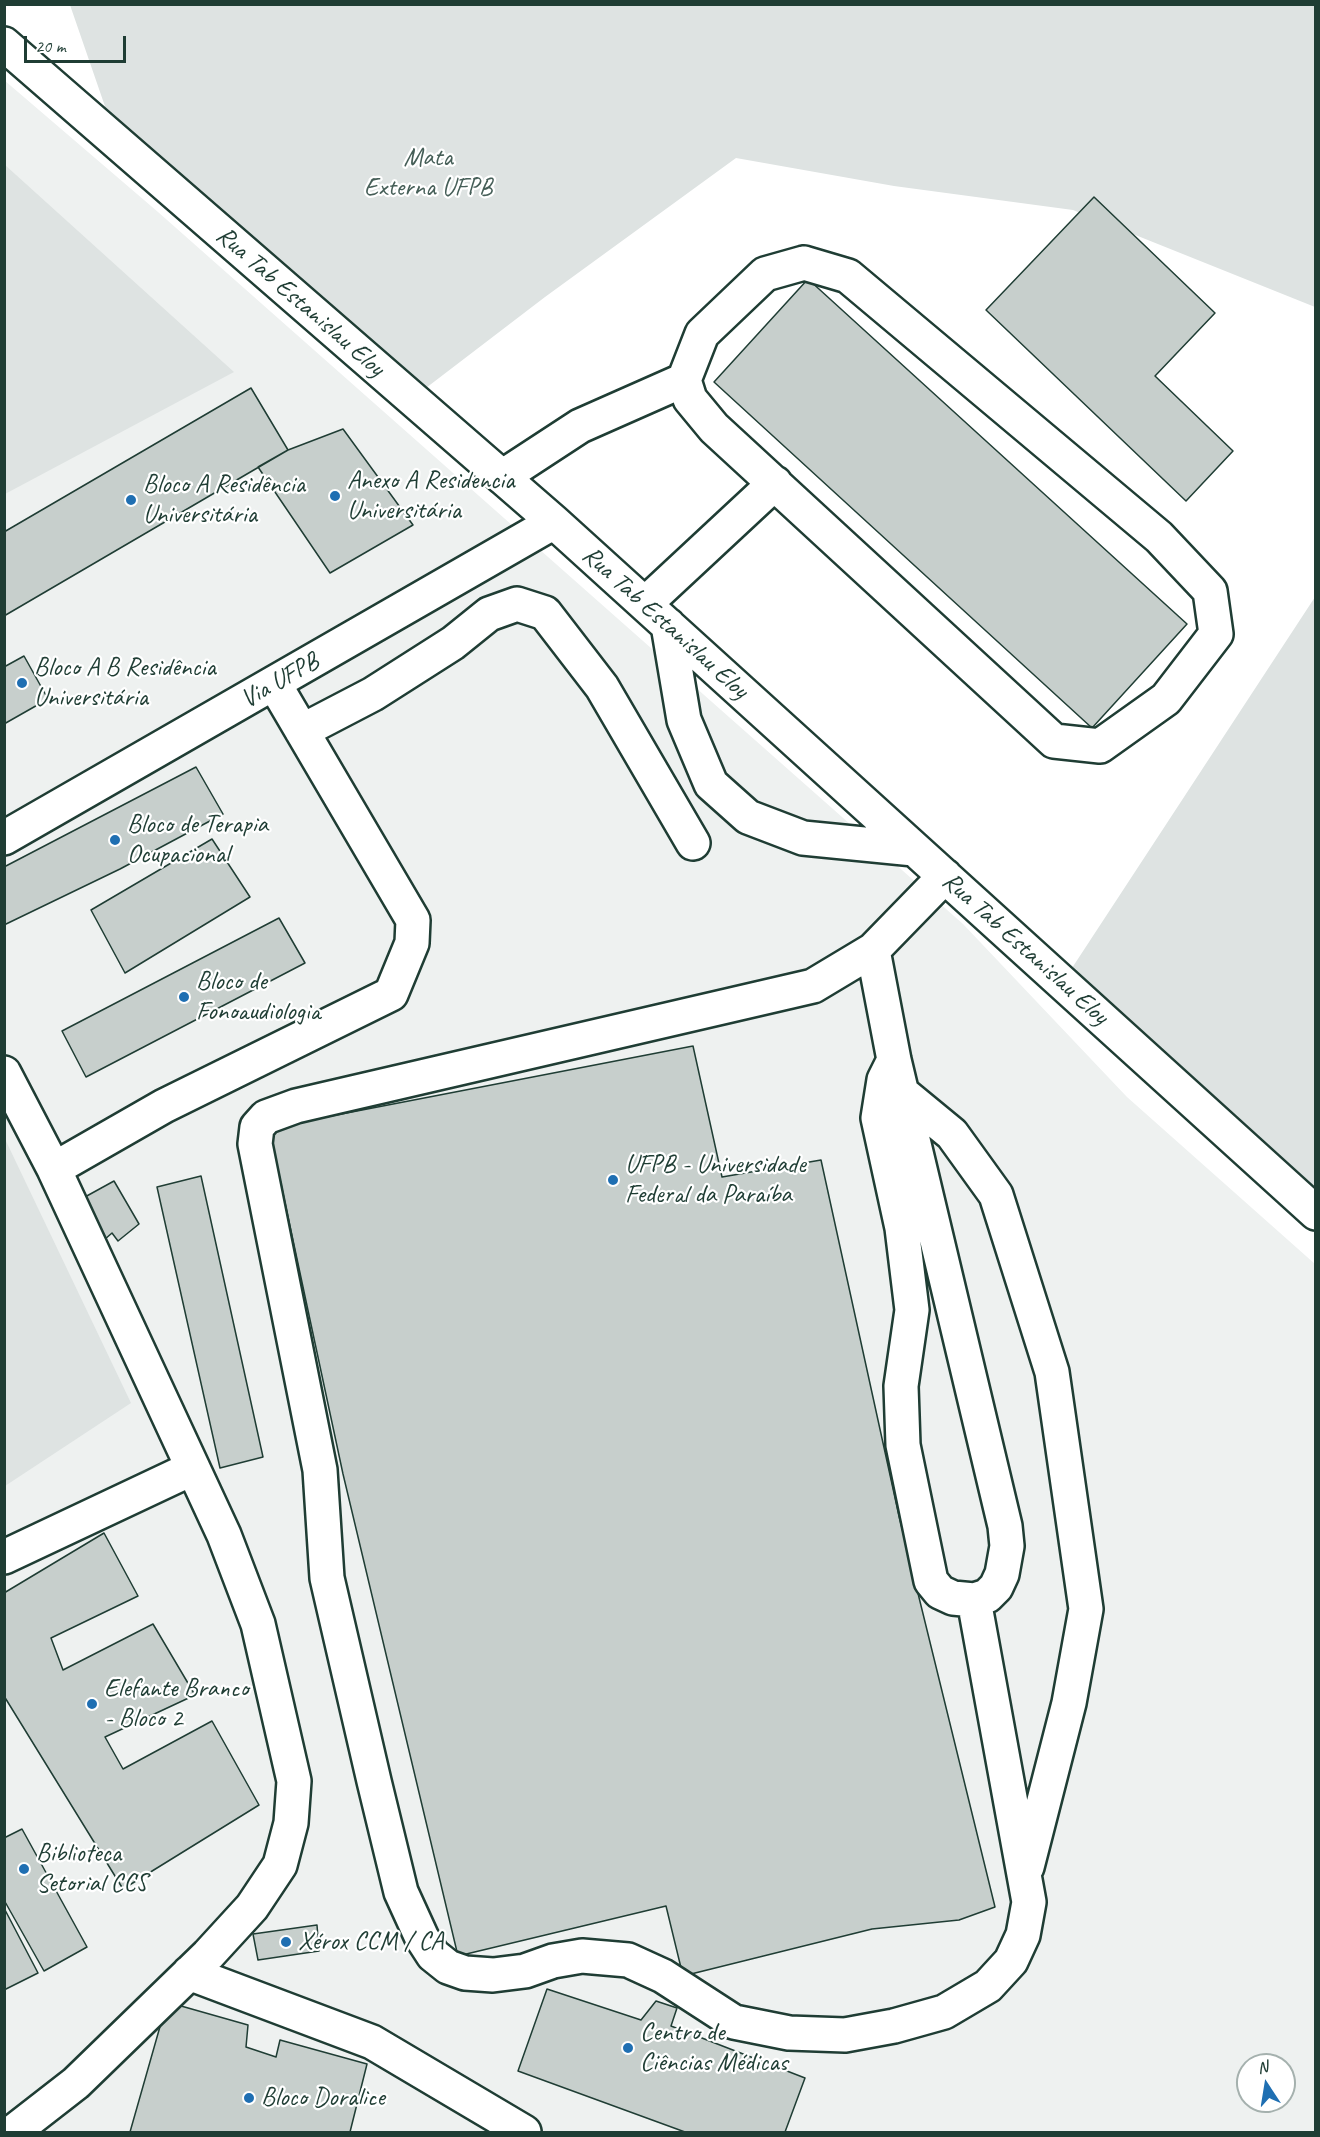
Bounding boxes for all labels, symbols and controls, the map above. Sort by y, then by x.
scale bar [27,24,129,62]
text: 20 m [35,35,66,57]
park label: Mata Externa UFPB [364,142,492,204]
street label: Rua Tab Estanislau Eloy [209,220,391,384]
place label: Anexo A Residencia Universitária [347,465,514,526]
place label: Bloco A Residência Universitária [143,469,305,530]
marker: Anexo A Residencia Universitária [328,489,342,503]
marker: Bloco A Residência Universitária [124,493,138,507]
street label: Rua Tab Estanislau Eloy [575,540,755,706]
street label: Via UFPB [236,646,324,716]
place label: Bloco A B Residência Universitária [34,652,216,714]
marker: Bloco A B Residência Universitária [15,676,29,690]
place label: Bloco de Terapia Ocupacional [127,809,268,870]
marker: Bloco de Terapia Ocupacional [108,833,122,847]
street label: Rua Tab Estanislau Eloy [935,866,1115,1032]
place label: Bloco de Fonoaudiologia [196,966,320,1028]
marker: Bloco de Fonoaudiologia [177,990,191,1004]
place label: UFPB - Universidade Federal da Paraíba [625,1149,806,1210]
marker: UFPB - Universidade Federal da Paraíba [606,1173,620,1187]
place label: Elefante Branco - Bloco 2 [104,1673,248,1734]
marker: Elefante Branco - Bloco 2 [85,1697,99,1711]
place label: Biblioteca Setorial CCS [36,1838,147,1900]
marker: Biblioteca Setorial CCS [17,1862,31,1876]
place label: Xérox CCM / CA [298,1926,443,1958]
marker: Xérox CCM / CA [279,1935,293,1949]
place label: Centro de Ciências Médicas [640,2017,788,2078]
marker: Centro de Ciências Médicas [621,2041,635,2055]
north arrow [1236,2053,1296,2113]
text: N [1256,2057,1270,2078]
place label: Bloco Doralice [261,2082,385,2114]
marker: Bloco Doralice [242,2091,256,2105]

